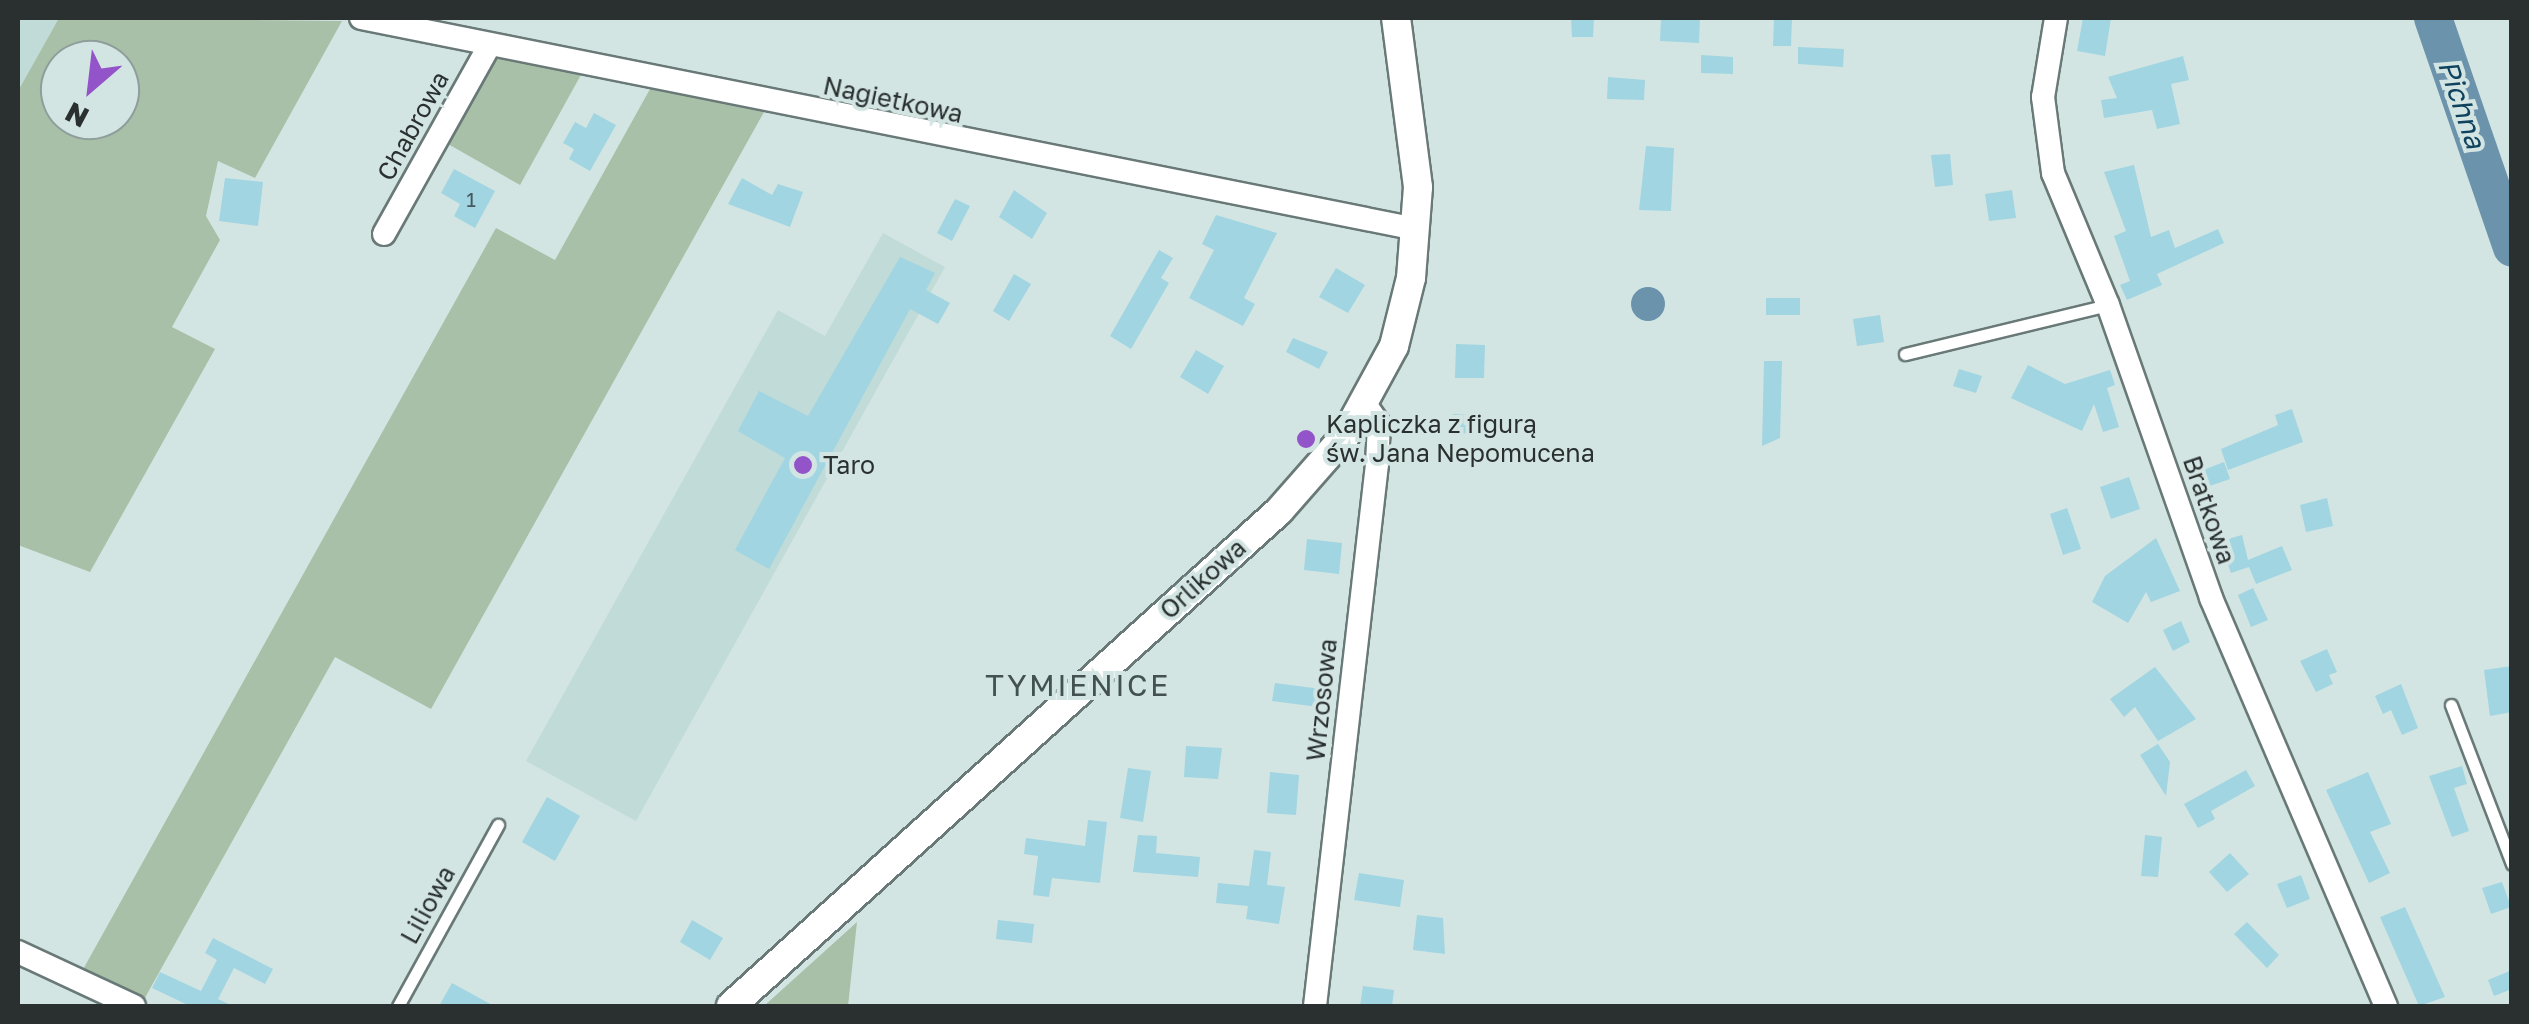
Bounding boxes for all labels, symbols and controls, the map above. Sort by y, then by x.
north arrow [40,40,140,140]
water label: Pichna [2431,55,2493,153]
street label: Chabrowa [371,66,455,186]
street label: Nagietkowa [820,71,966,129]
text: N [59,96,94,135]
house number: 1 [466,187,476,211]
place label: Kapliczka z figurą św. Jana Nepomucena [1326,410,1595,469]
marker: Kapliczka z figurą św. Jana Nepomucena [1295,428,1317,450]
place label: Taro [823,450,875,480]
street label: Bratkowa [2177,452,2241,568]
marker: Taro [792,454,814,476]
street label: Orlikowa [1154,533,1252,625]
street label: Wrzosowa [1301,637,1343,763]
district label: TYMIENICE [985,667,1171,703]
street label: Liliowa [394,861,462,949]

